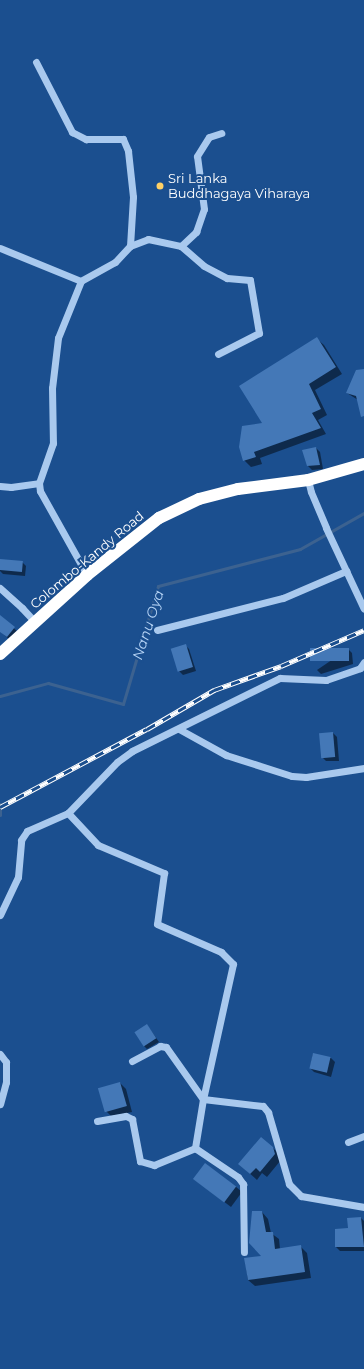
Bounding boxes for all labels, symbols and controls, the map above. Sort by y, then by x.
place label: Sri Lanka Buddhagaya Viharaya [168,171,310,202]
marker: Sri Lanka Buddhagaya Viharaya [155,181,165,191]
street label: Colombo-Kandy Road [27,508,147,612]
water label: Nanu Oya [129,588,167,662]

